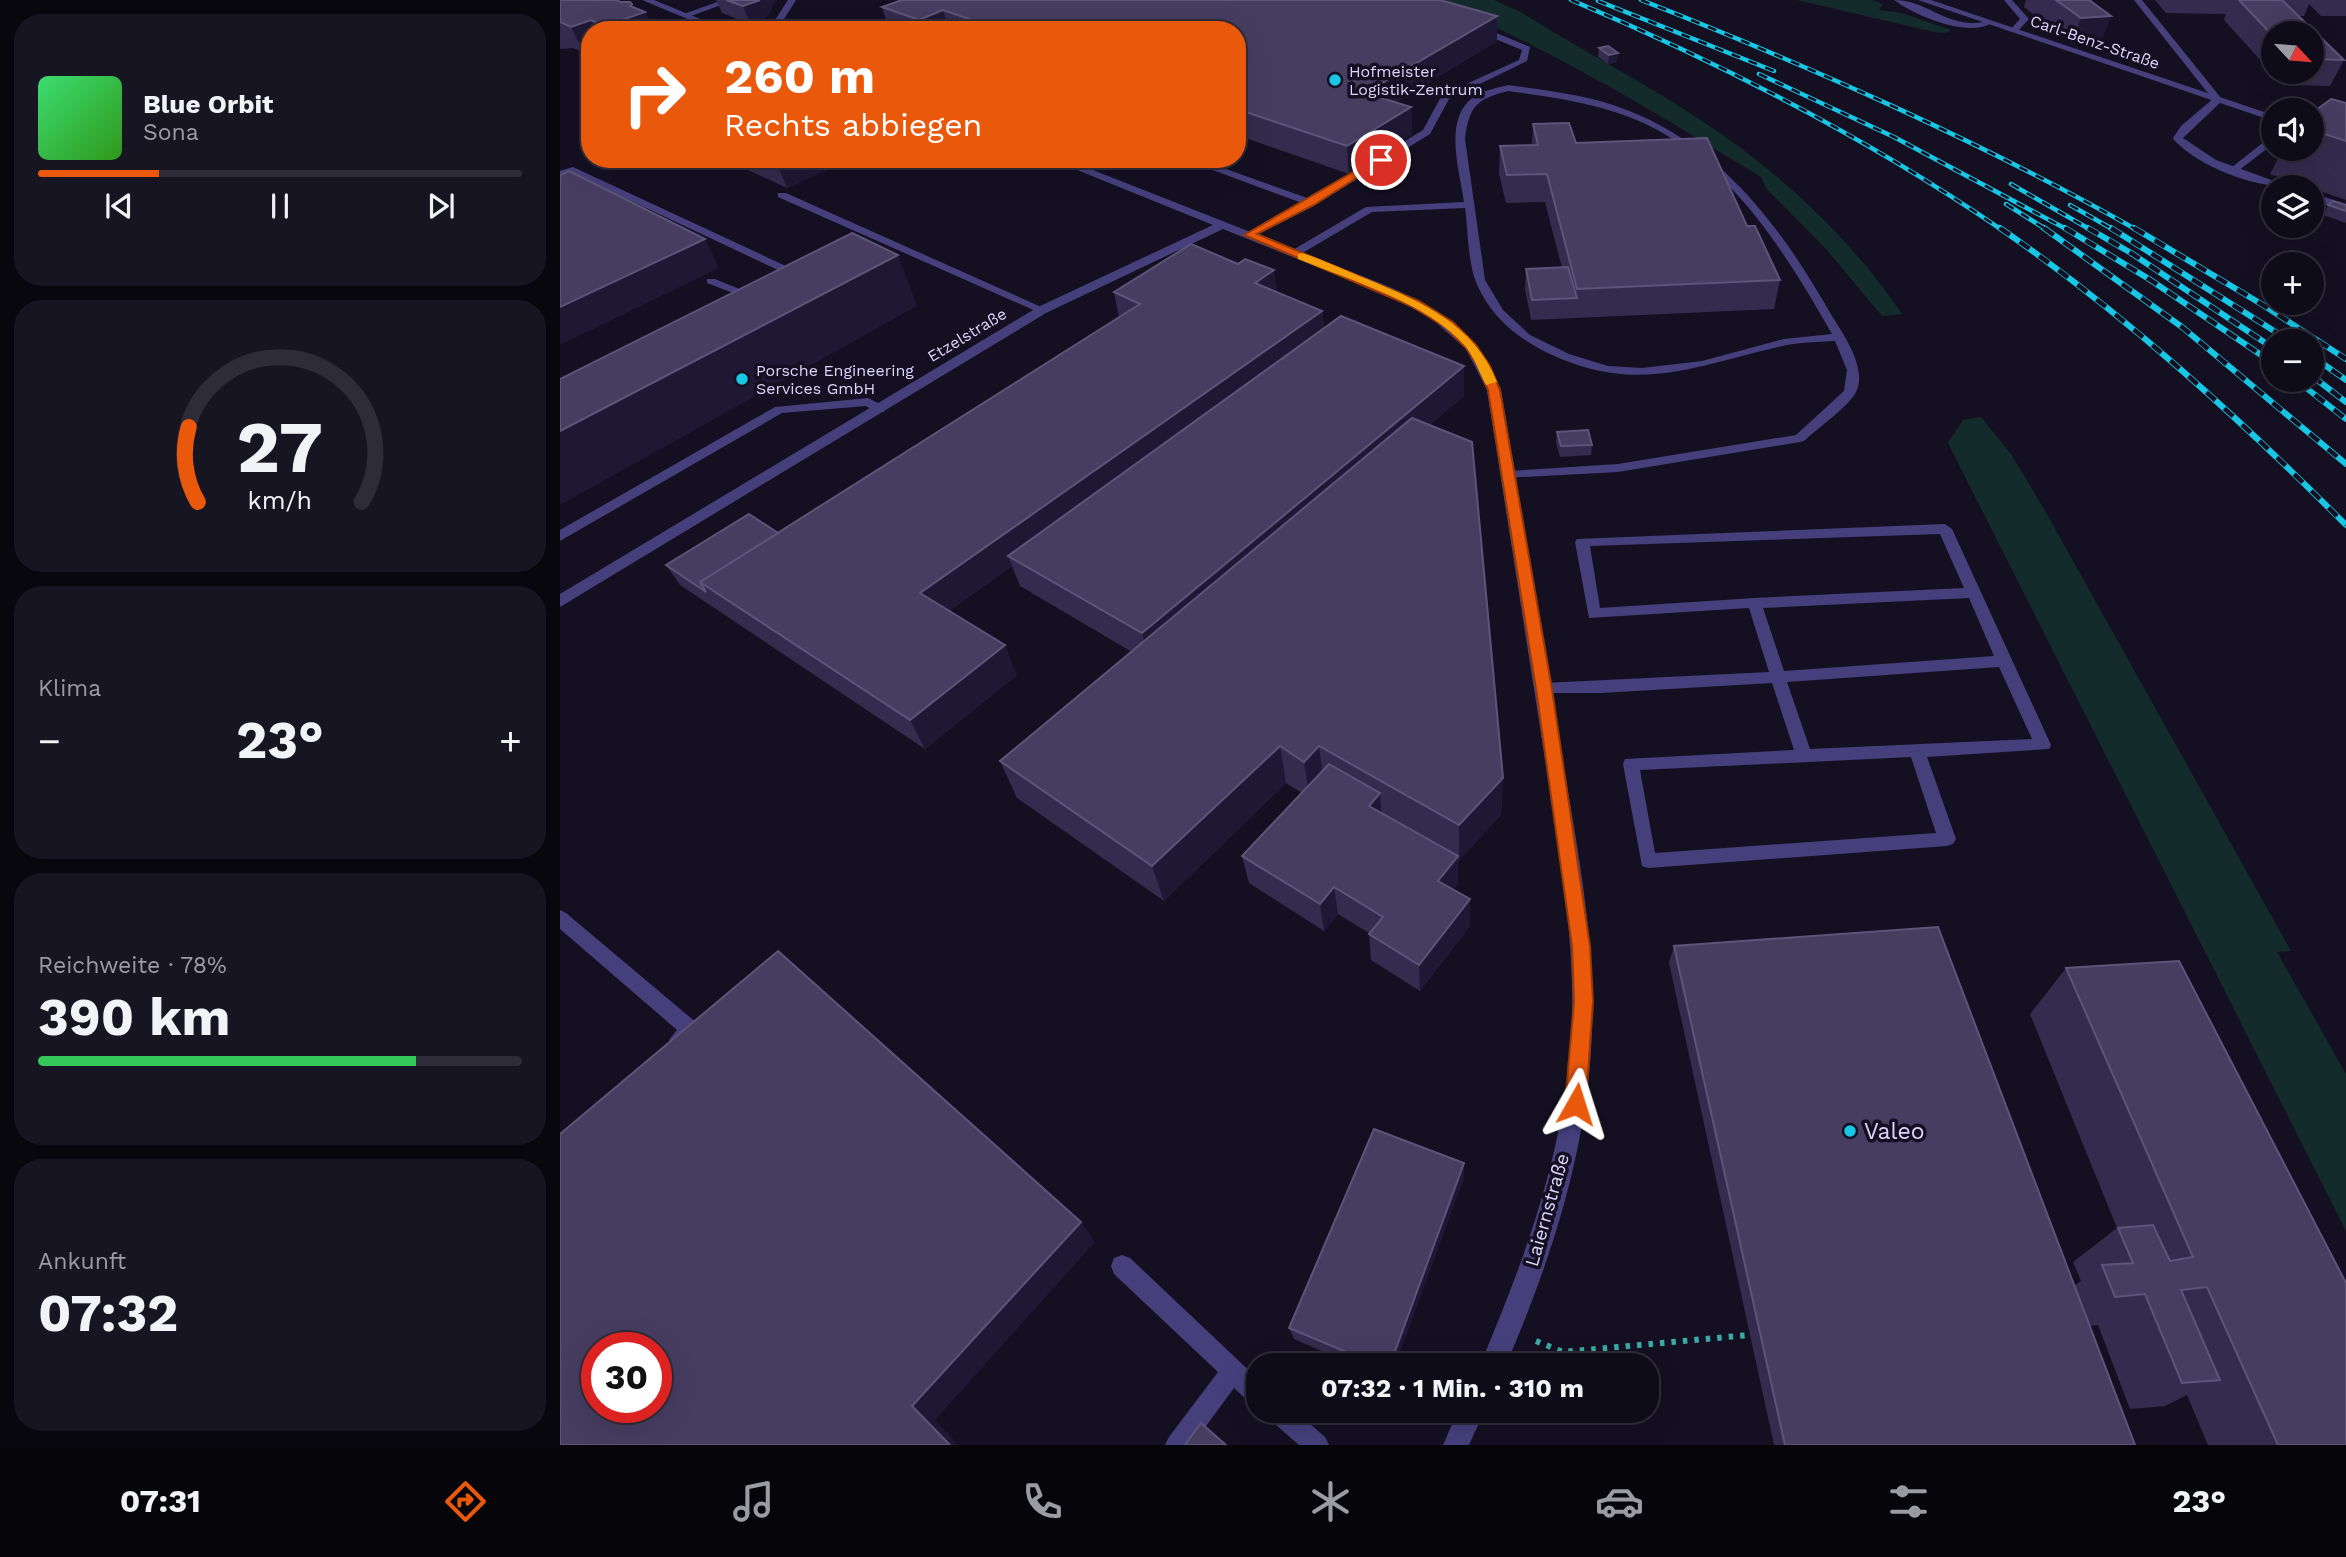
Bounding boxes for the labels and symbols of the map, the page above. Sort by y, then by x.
street label: Carl-Benz-Straße [2028,11,2162,73]
north arrow [2261,21,2324,84]
place label: Hofmeister Logistik-Zentrum [1349,62,1483,99]
marker: Hofmeister Logistik-Zentrum [1327,72,1343,88]
pin [1351,130,1411,190]
street label: Etzelstraße [924,304,1010,366]
place label: Porsche Engineering Services GmbH [756,361,914,398]
marker: Porsche Engineering Services GmbH [734,371,750,387]
position arrow [1539,1067,1613,1141]
place label: Valeo [1864,1118,1925,1145]
marker: Valeo [1842,1123,1858,1139]
street label: Laiernstraße [1520,1151,1574,1269]
speed limit sign: 30 [581,1332,672,1423]

